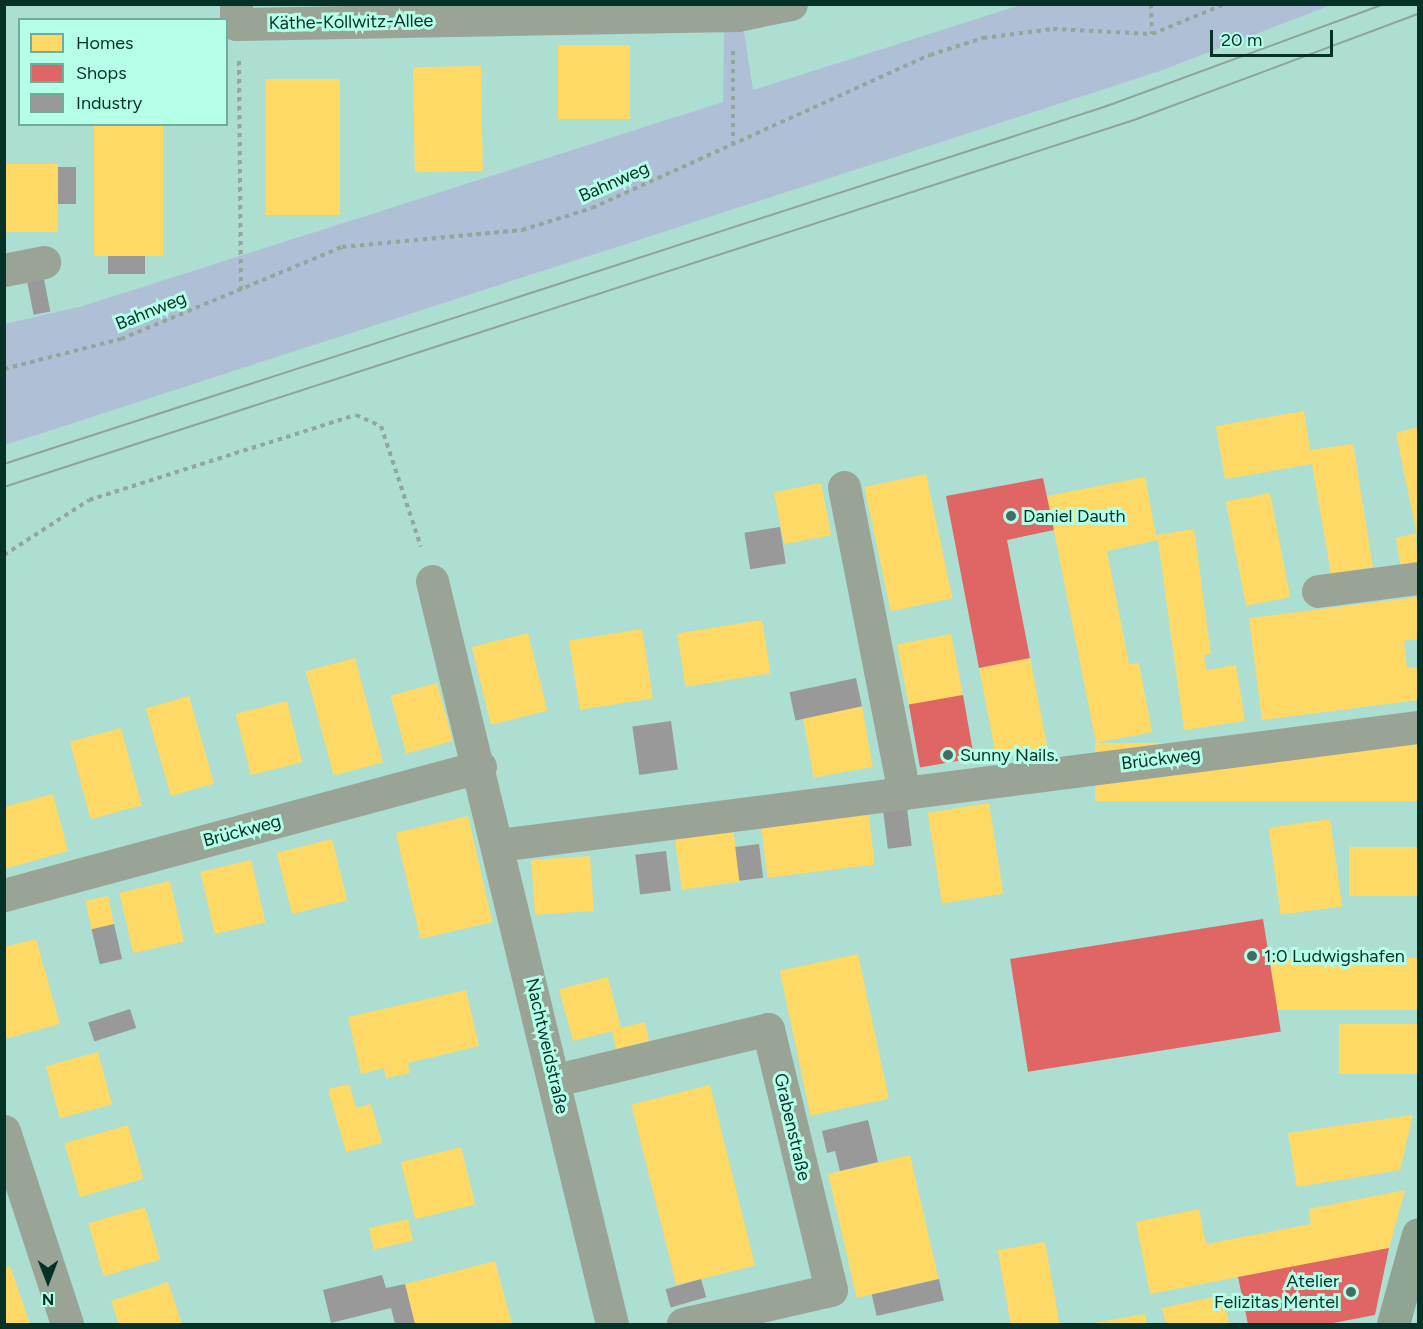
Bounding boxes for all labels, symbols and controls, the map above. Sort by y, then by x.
street label: Käthe-Kollwitz-Allee [268,10,434,34]
legend [18,18,228,126]
scale bar [1213,18,1336,56]
text: 20 m [1221,29,1262,51]
text: Homes [76,32,134,54]
text: Shops [76,62,127,84]
text: Industry [76,92,142,114]
street label: Bahnweg [576,157,652,207]
street label: Bahnweg [112,287,190,335]
place label: Daniel Dauth [1023,505,1125,527]
marker: Daniel Dauth [1004,509,1018,523]
street label: Brückweg [1120,743,1202,775]
place label: Sunny Nails. [960,744,1058,766]
marker: Sunny Nails. [941,748,955,762]
street label: Brückweg [201,810,283,852]
place label: 1:0 Ludwigshafen [1264,945,1405,967]
marker: 1:0 Ludwigshafen [1245,949,1259,963]
street label: Nachtweidstraße [521,976,573,1116]
street label: Grabenstraße [769,1071,815,1183]
north arrow [18,1251,78,1311]
place label: Atelier Felizitas Mentel [1214,1271,1339,1314]
marker: Atelier Felizitas Mentel [1344,1285,1358,1299]
text: N [42,1290,54,1309]

